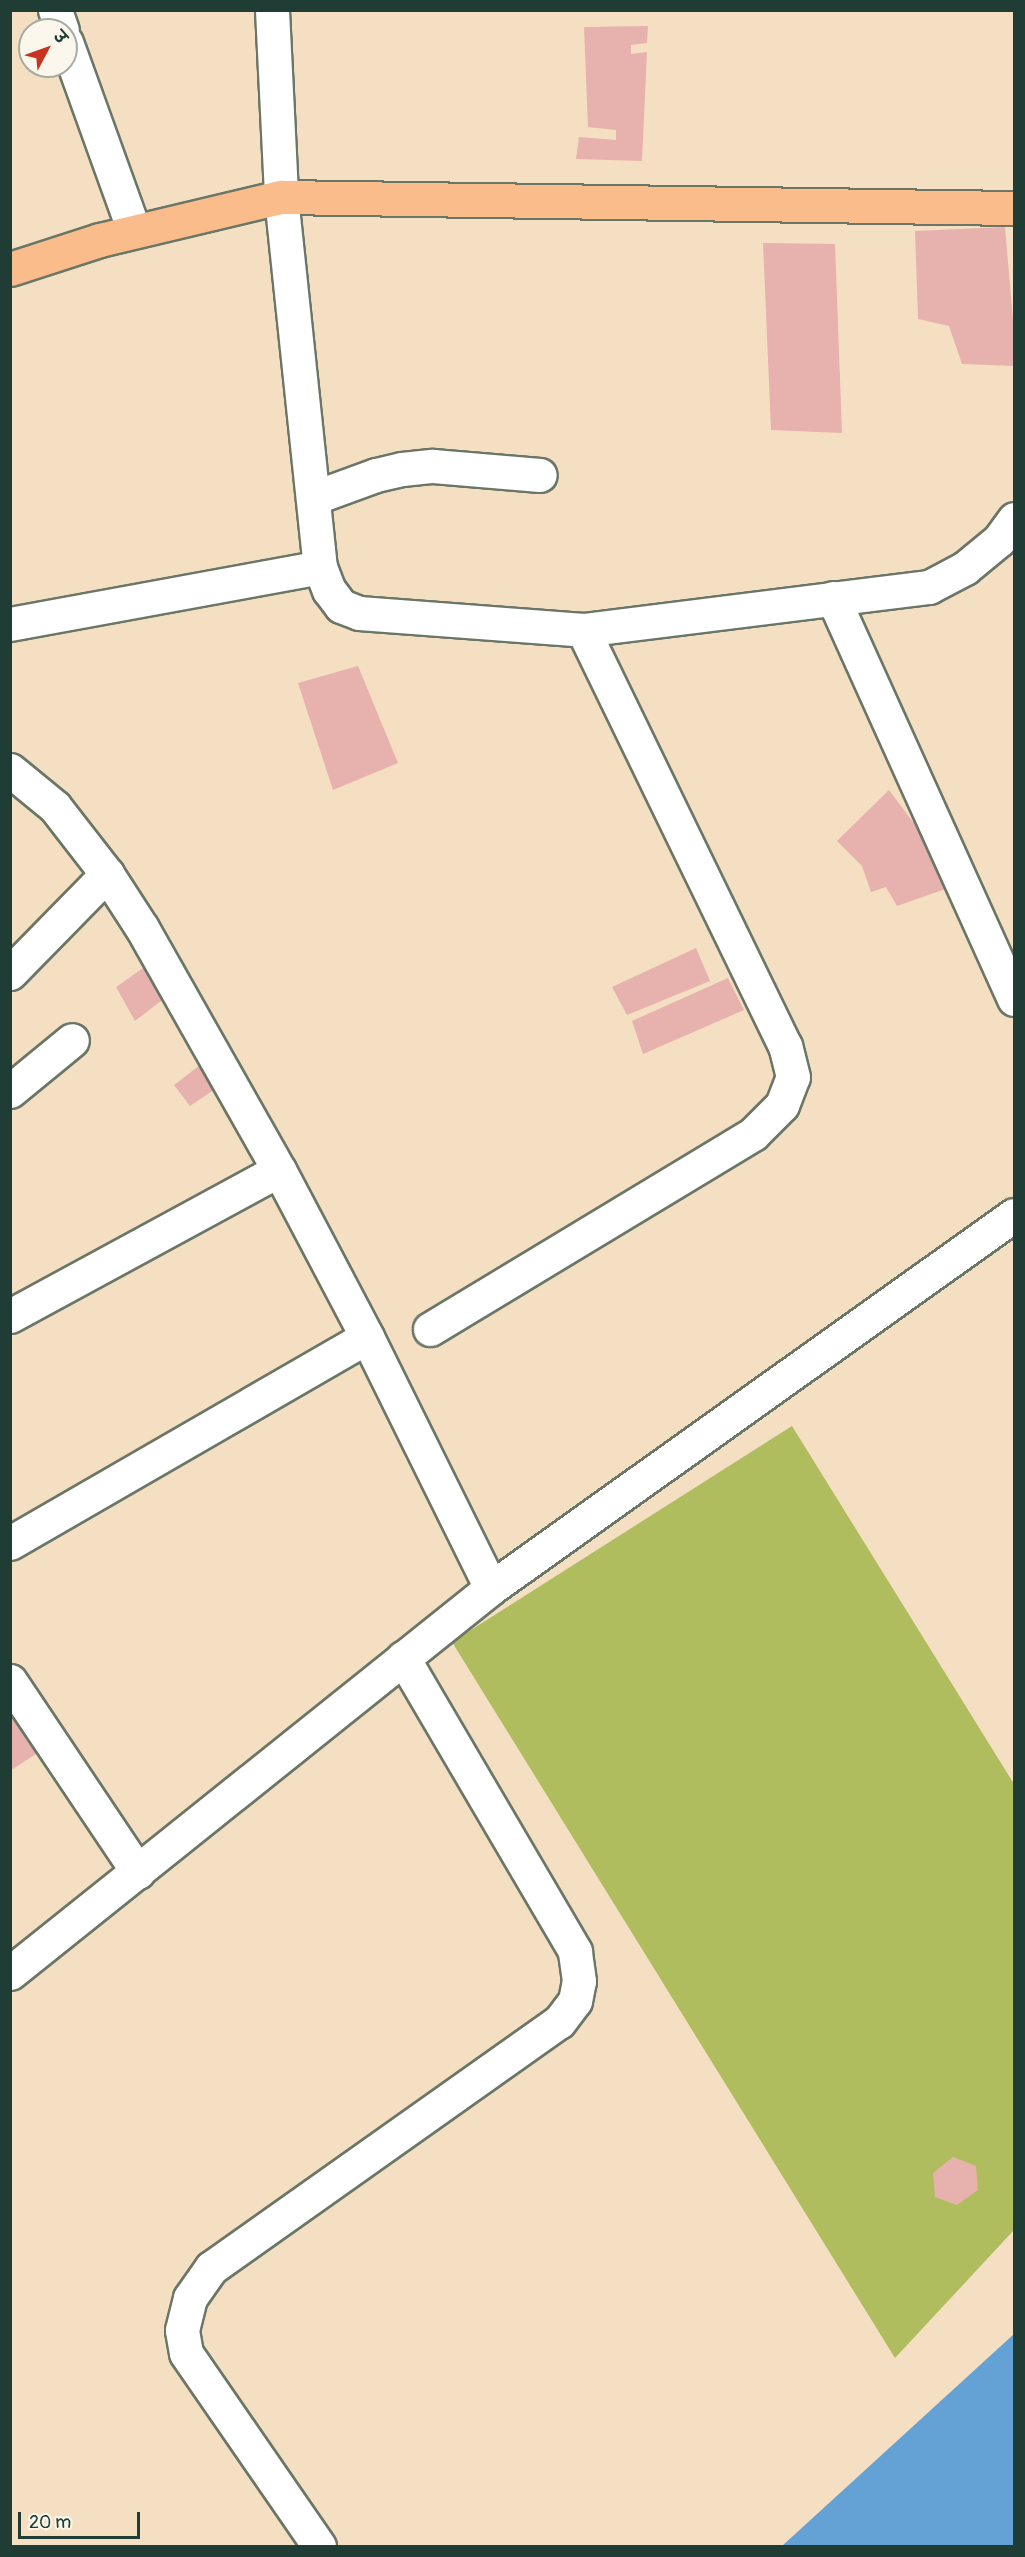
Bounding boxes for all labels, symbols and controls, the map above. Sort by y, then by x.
north arrow [18,18,78,78]
text: उ [49,27,71,48]
scale bar [21,2500,142,2538]
text: 20 m [29,2511,71,2534]

